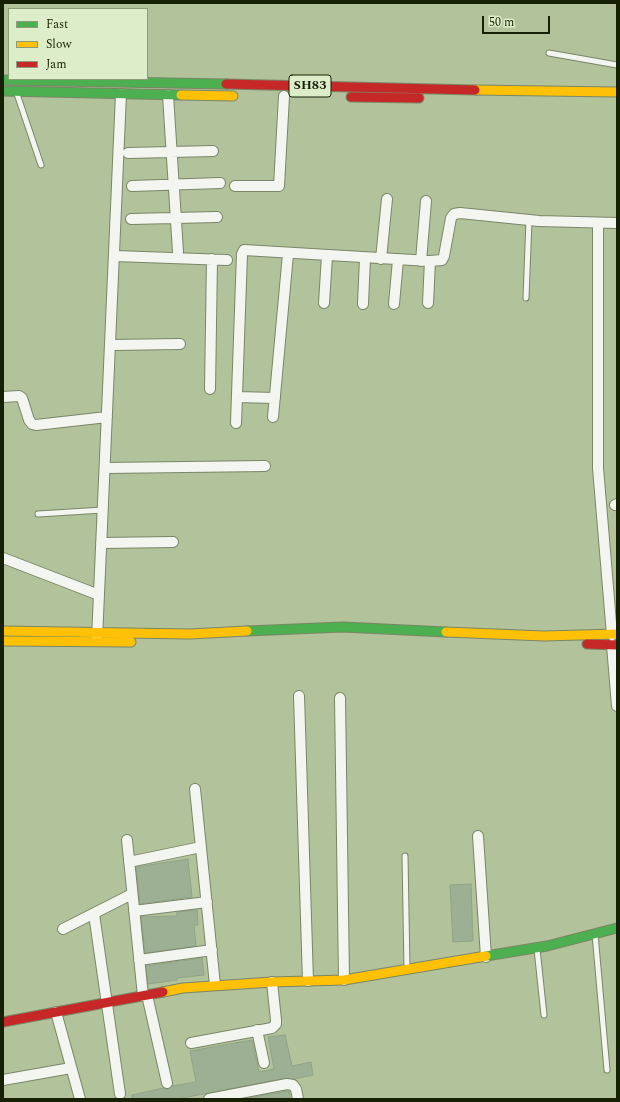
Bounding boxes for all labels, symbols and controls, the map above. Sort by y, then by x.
legend [8,8,148,80]
scale bar [484,8,552,34]
text: 50 m [489,13,514,32]
text: Fast [46,15,68,34]
text: Slow [46,35,71,54]
text: Jam [46,55,67,74]
road number: SH83 [289,75,331,97]

